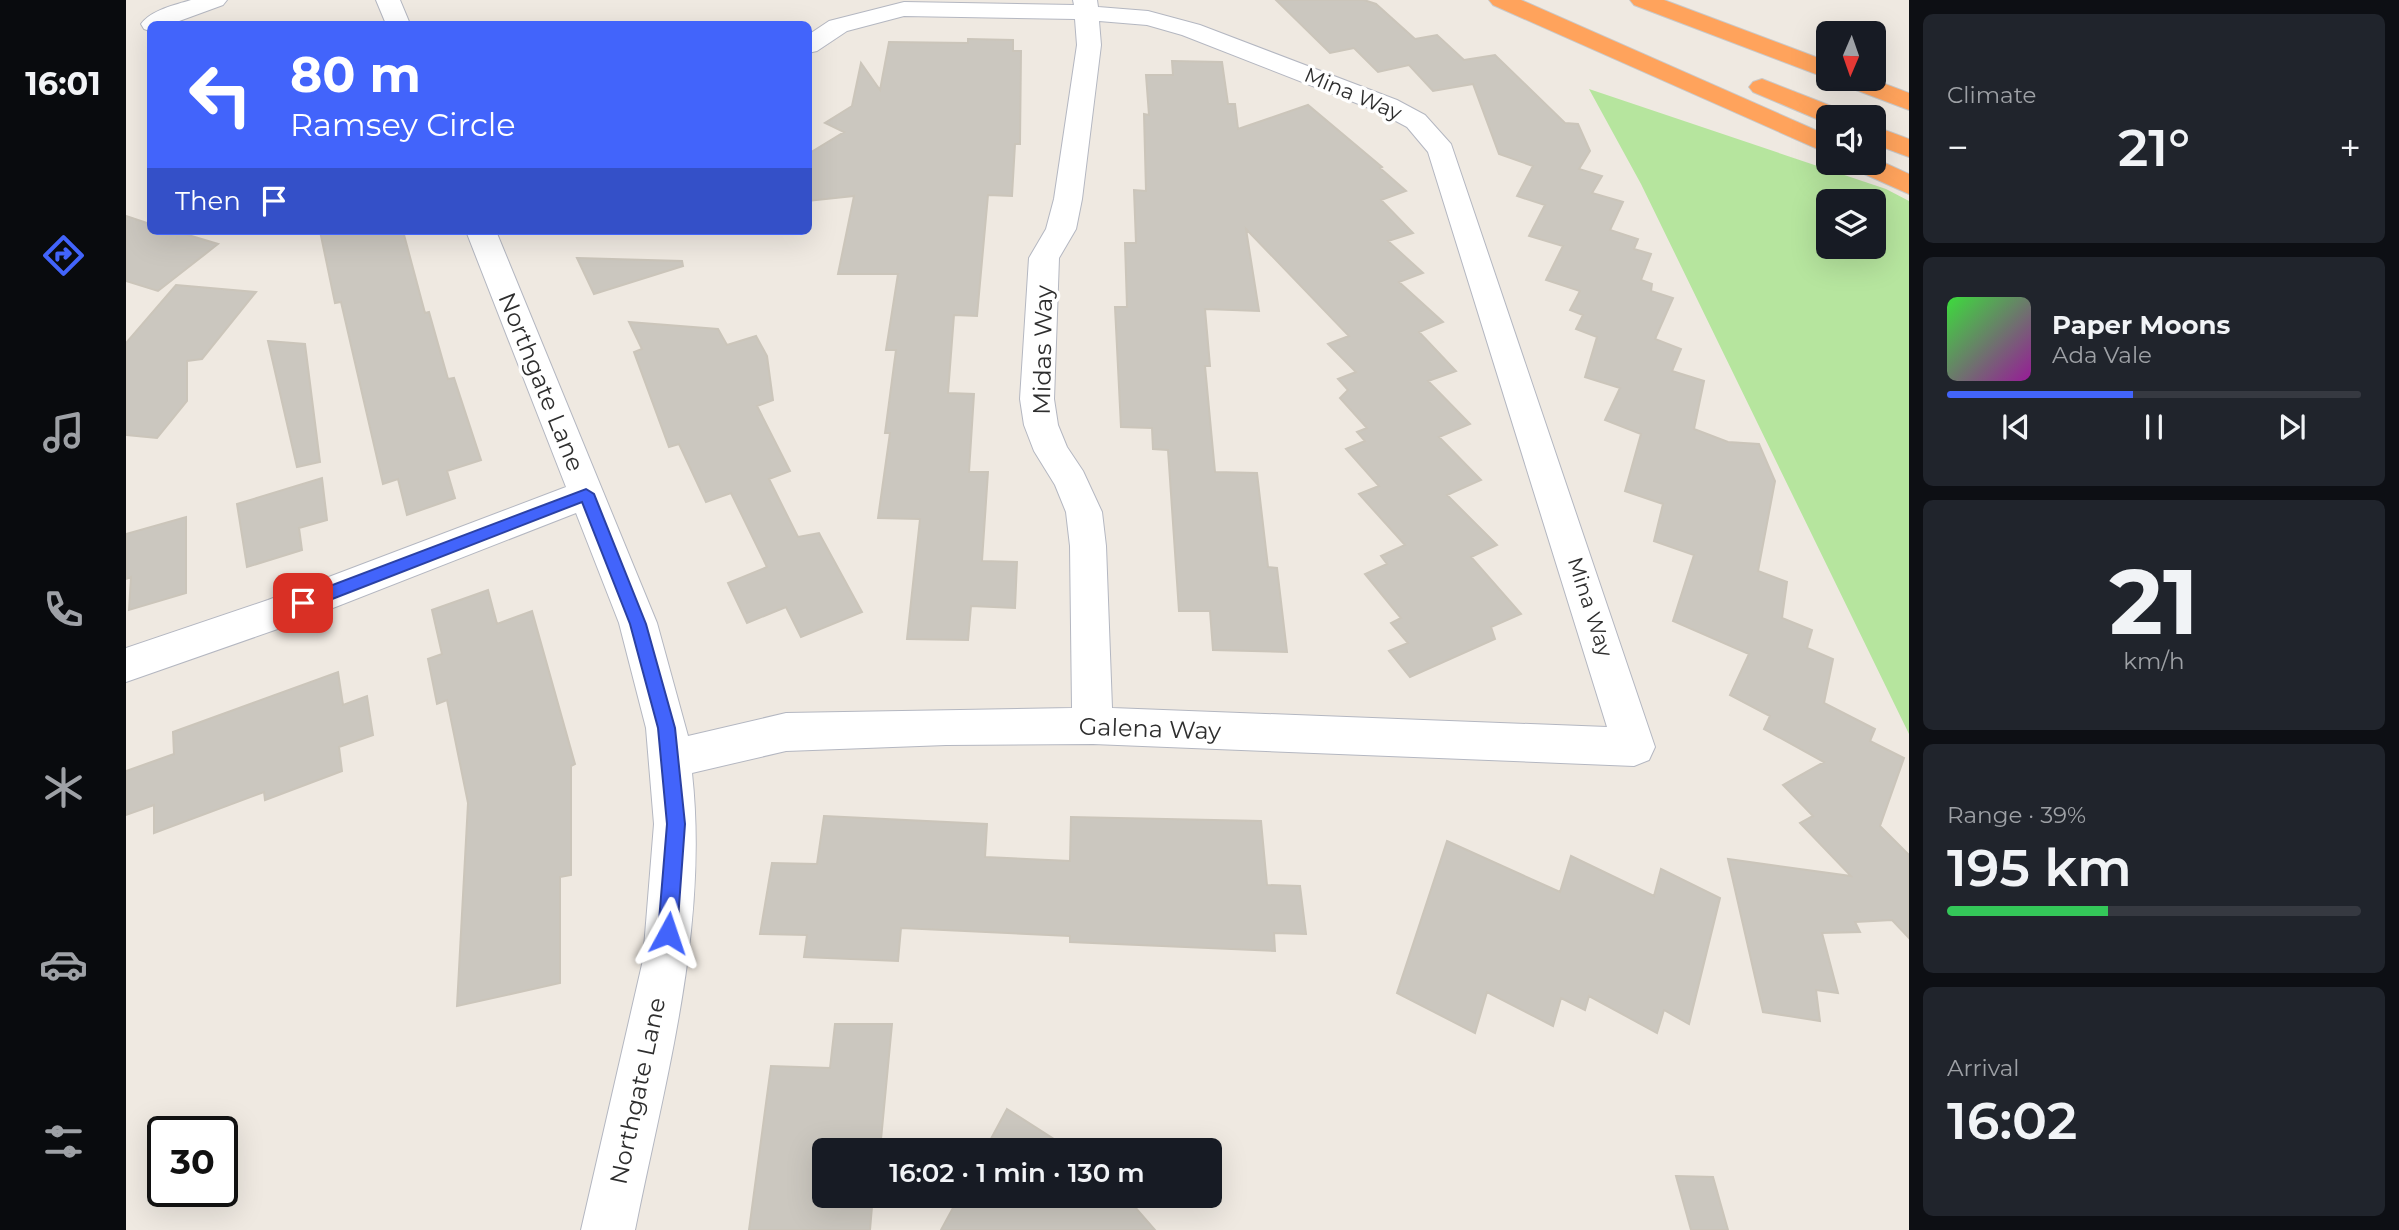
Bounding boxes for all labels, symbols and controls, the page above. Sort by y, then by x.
north arrow [1816,21,1886,91]
map controls [1816,21,1886,259]
text: 80 m [290,45,421,104]
icon: left [175,49,266,140]
street label: Mina Way [1301,62,1406,125]
text: 16:01 [25,64,101,103]
text: Climate [1947,81,2036,109]
text: Ramsey Circle [290,105,516,144]
button: sound [1816,105,1886,175]
text: 21° [2118,116,2190,179]
text: − [1947,124,1969,171]
text: + [2339,124,2361,171]
icon: arrive [255,182,293,220]
text: Then [175,185,241,217]
button: layers [1816,189,1886,259]
icon: directions [39,231,88,280]
street label: Midas Way [1027,285,1058,415]
street label: Northgate Lane [492,288,591,475]
text: Paper Moons [2052,309,2230,341]
text: Ada Vale [2052,341,2152,369]
icon: music [39,408,88,457]
icon: previous [1997,408,2035,446]
icon: pause [2135,408,2173,446]
icon: next [2273,408,2311,446]
text: 21 [2109,546,2199,657]
street label: Mina Way [1563,554,1619,660]
pin [273,573,333,633]
icon: arrive [284,584,322,622]
icon: phone [39,585,88,634]
text: km/h [2123,647,2185,675]
street label: Galena Way [1078,712,1222,745]
icon: climate [39,763,88,812]
text: Range · 39% [1947,801,2086,829]
text: 195 km [1947,836,2132,899]
position arrow [631,896,705,970]
icon: car [39,940,88,989]
street label: Northgate Lane [604,995,671,1187]
text: Arrival [1947,1054,2020,1082]
text: 16:02 [1947,1089,2077,1152]
speed limit sign: 30 [147,1116,238,1207]
icon: filters [39,1117,88,1166]
text: 16:02 · 1 min · 130 m [889,1157,1145,1189]

